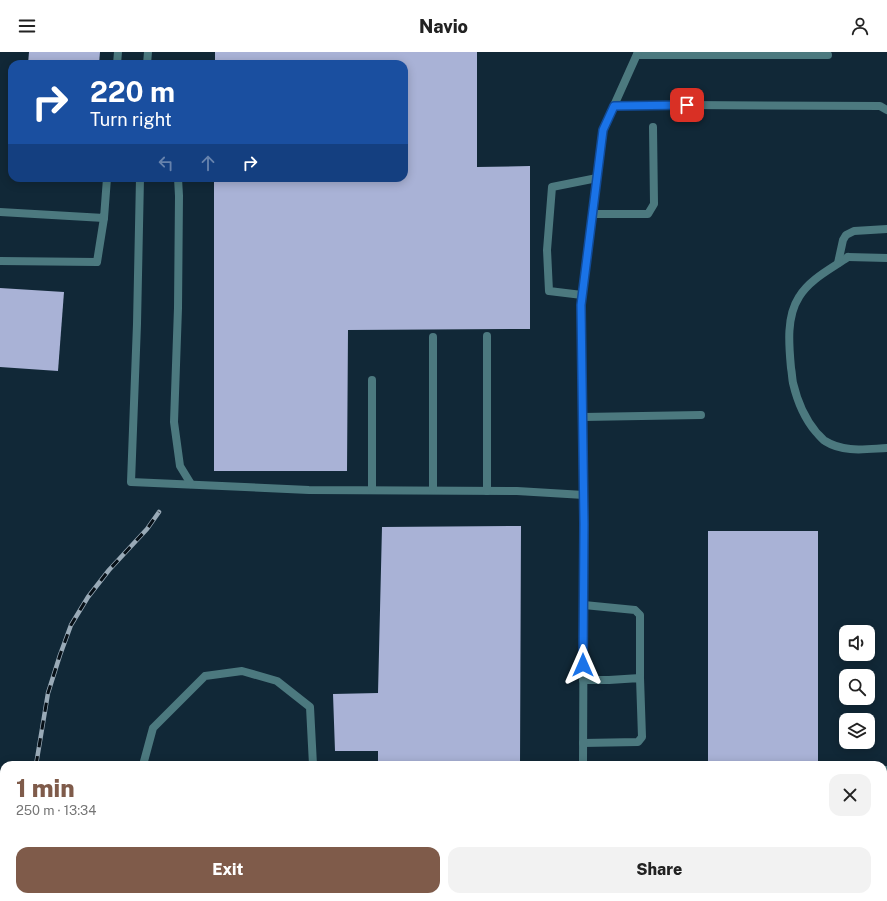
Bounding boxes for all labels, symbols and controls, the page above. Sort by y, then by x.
icon: menu [16,15,38,37]
icon: person [849,15,871,37]
text: Navio [419,16,468,37]
text: 220 m [90,75,175,108]
icon: right [24,76,76,128]
pin [670,88,704,122]
icon: arrive [676,94,698,116]
text: Turn right [90,109,172,130]
icon: left [155,152,177,174]
icon: ahead [197,152,219,174]
icon: right [239,152,261,174]
map controls [839,625,875,749]
button: sound [839,625,875,661]
position arrow [562,644,604,686]
button: search [839,669,875,705]
button: layers [839,713,875,749]
text: 1 min [16,774,75,802]
button: close [829,774,871,816]
text: 250 m · 13:34 [16,803,96,818]
button: Exit [16,847,440,893]
button: Share [448,847,871,893]

